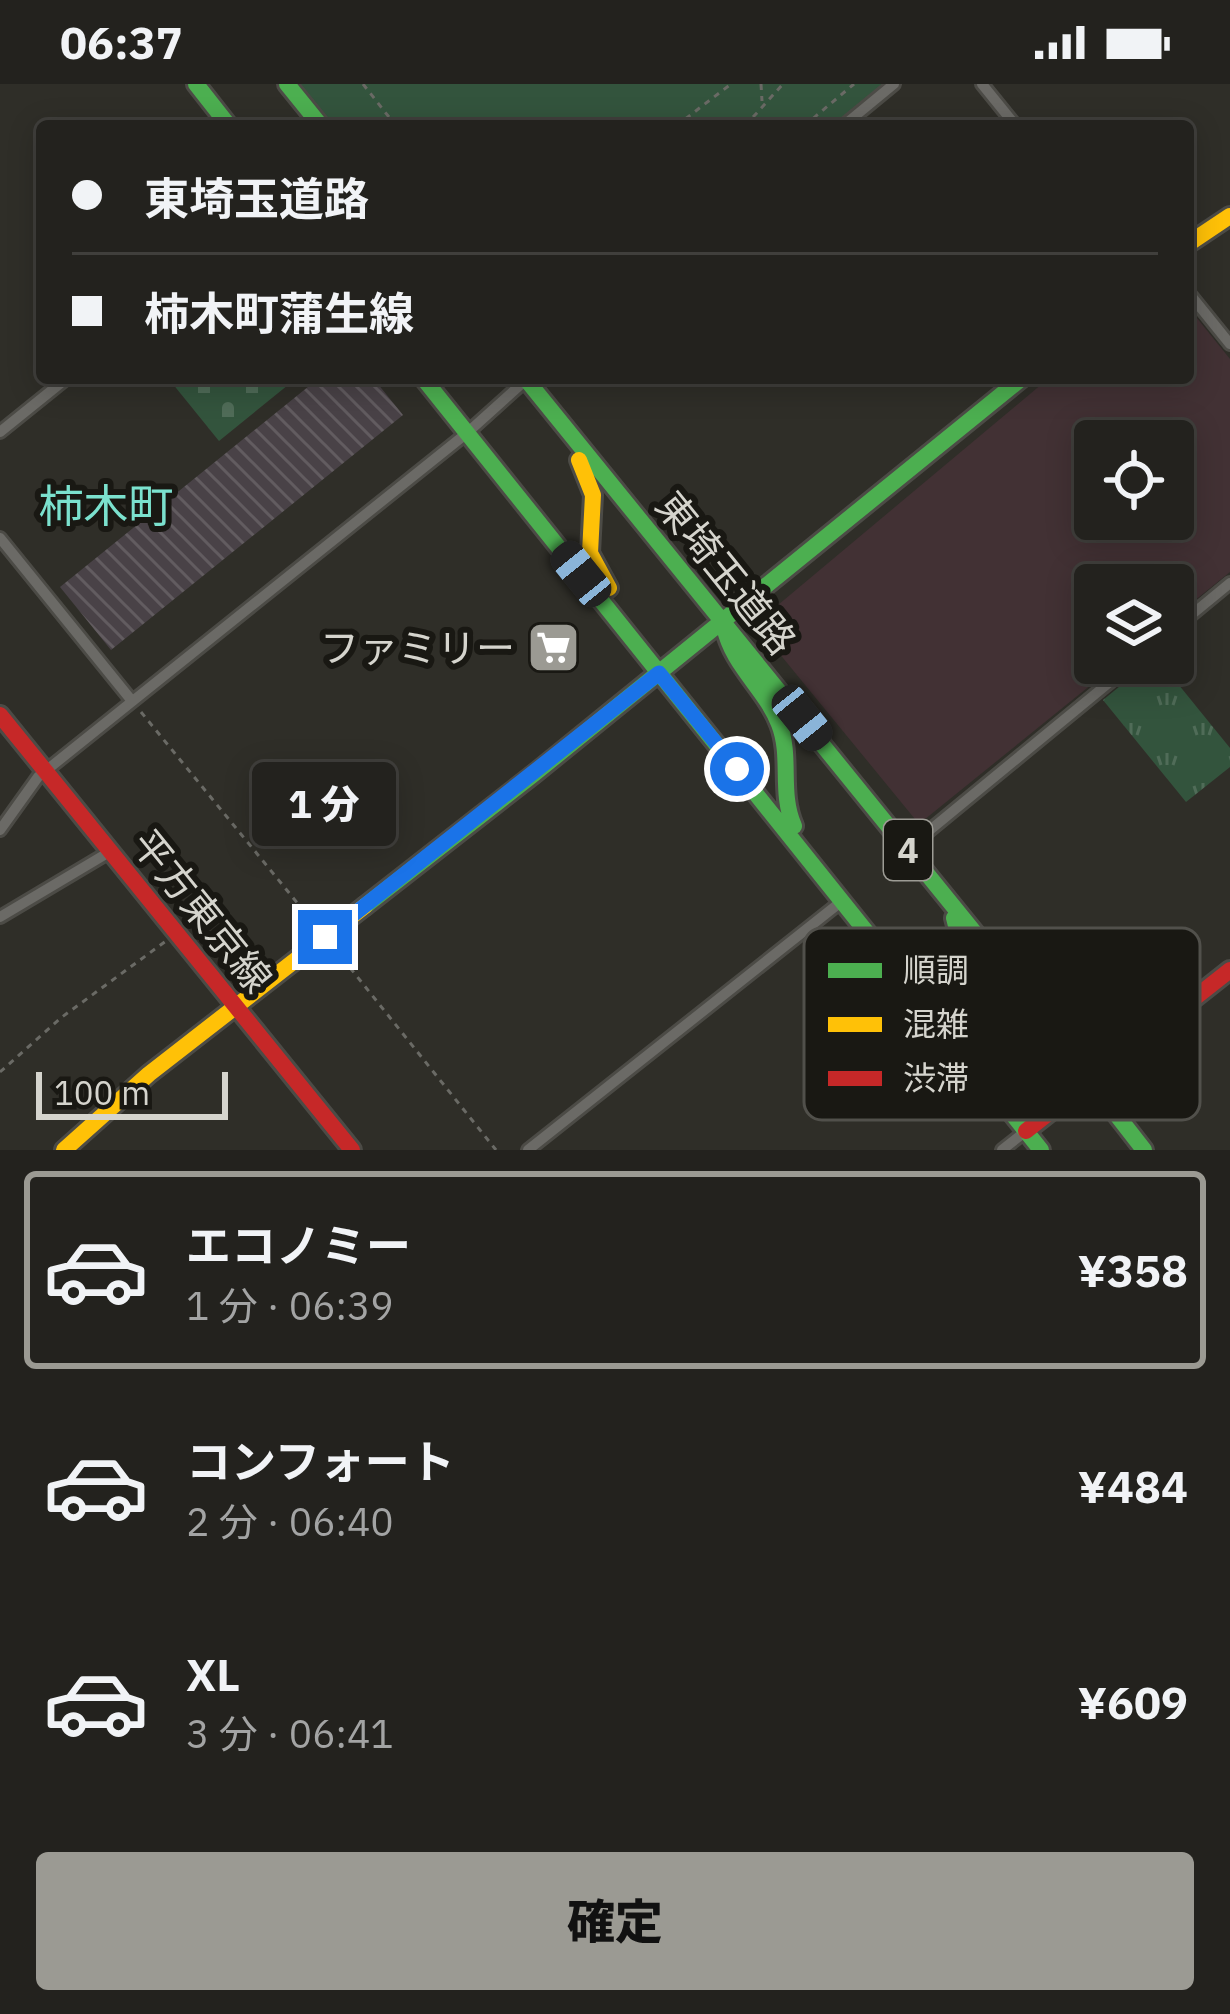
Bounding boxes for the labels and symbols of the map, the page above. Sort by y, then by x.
district label: 柿木町 [38,476,174,534]
street label: 東埼玉道路 [645,481,808,665]
car [544,535,618,613]
supermarket icon: ファミリー [526,620,582,676]
place label: ファミリー [320,622,515,673]
car [765,679,839,757]
route start [710,742,764,796]
callout: 1 分 [253,763,397,847]
street label: 平方東京線 [121,819,284,1003]
road number: 4 [884,820,932,880]
route end [298,910,352,964]
legend [804,928,1200,1120]
text: 順調 [903,948,969,991]
text: 混雑 [903,1002,969,1045]
text: 渋滞 [903,1056,969,1099]
scale bar [36,1066,228,1119]

